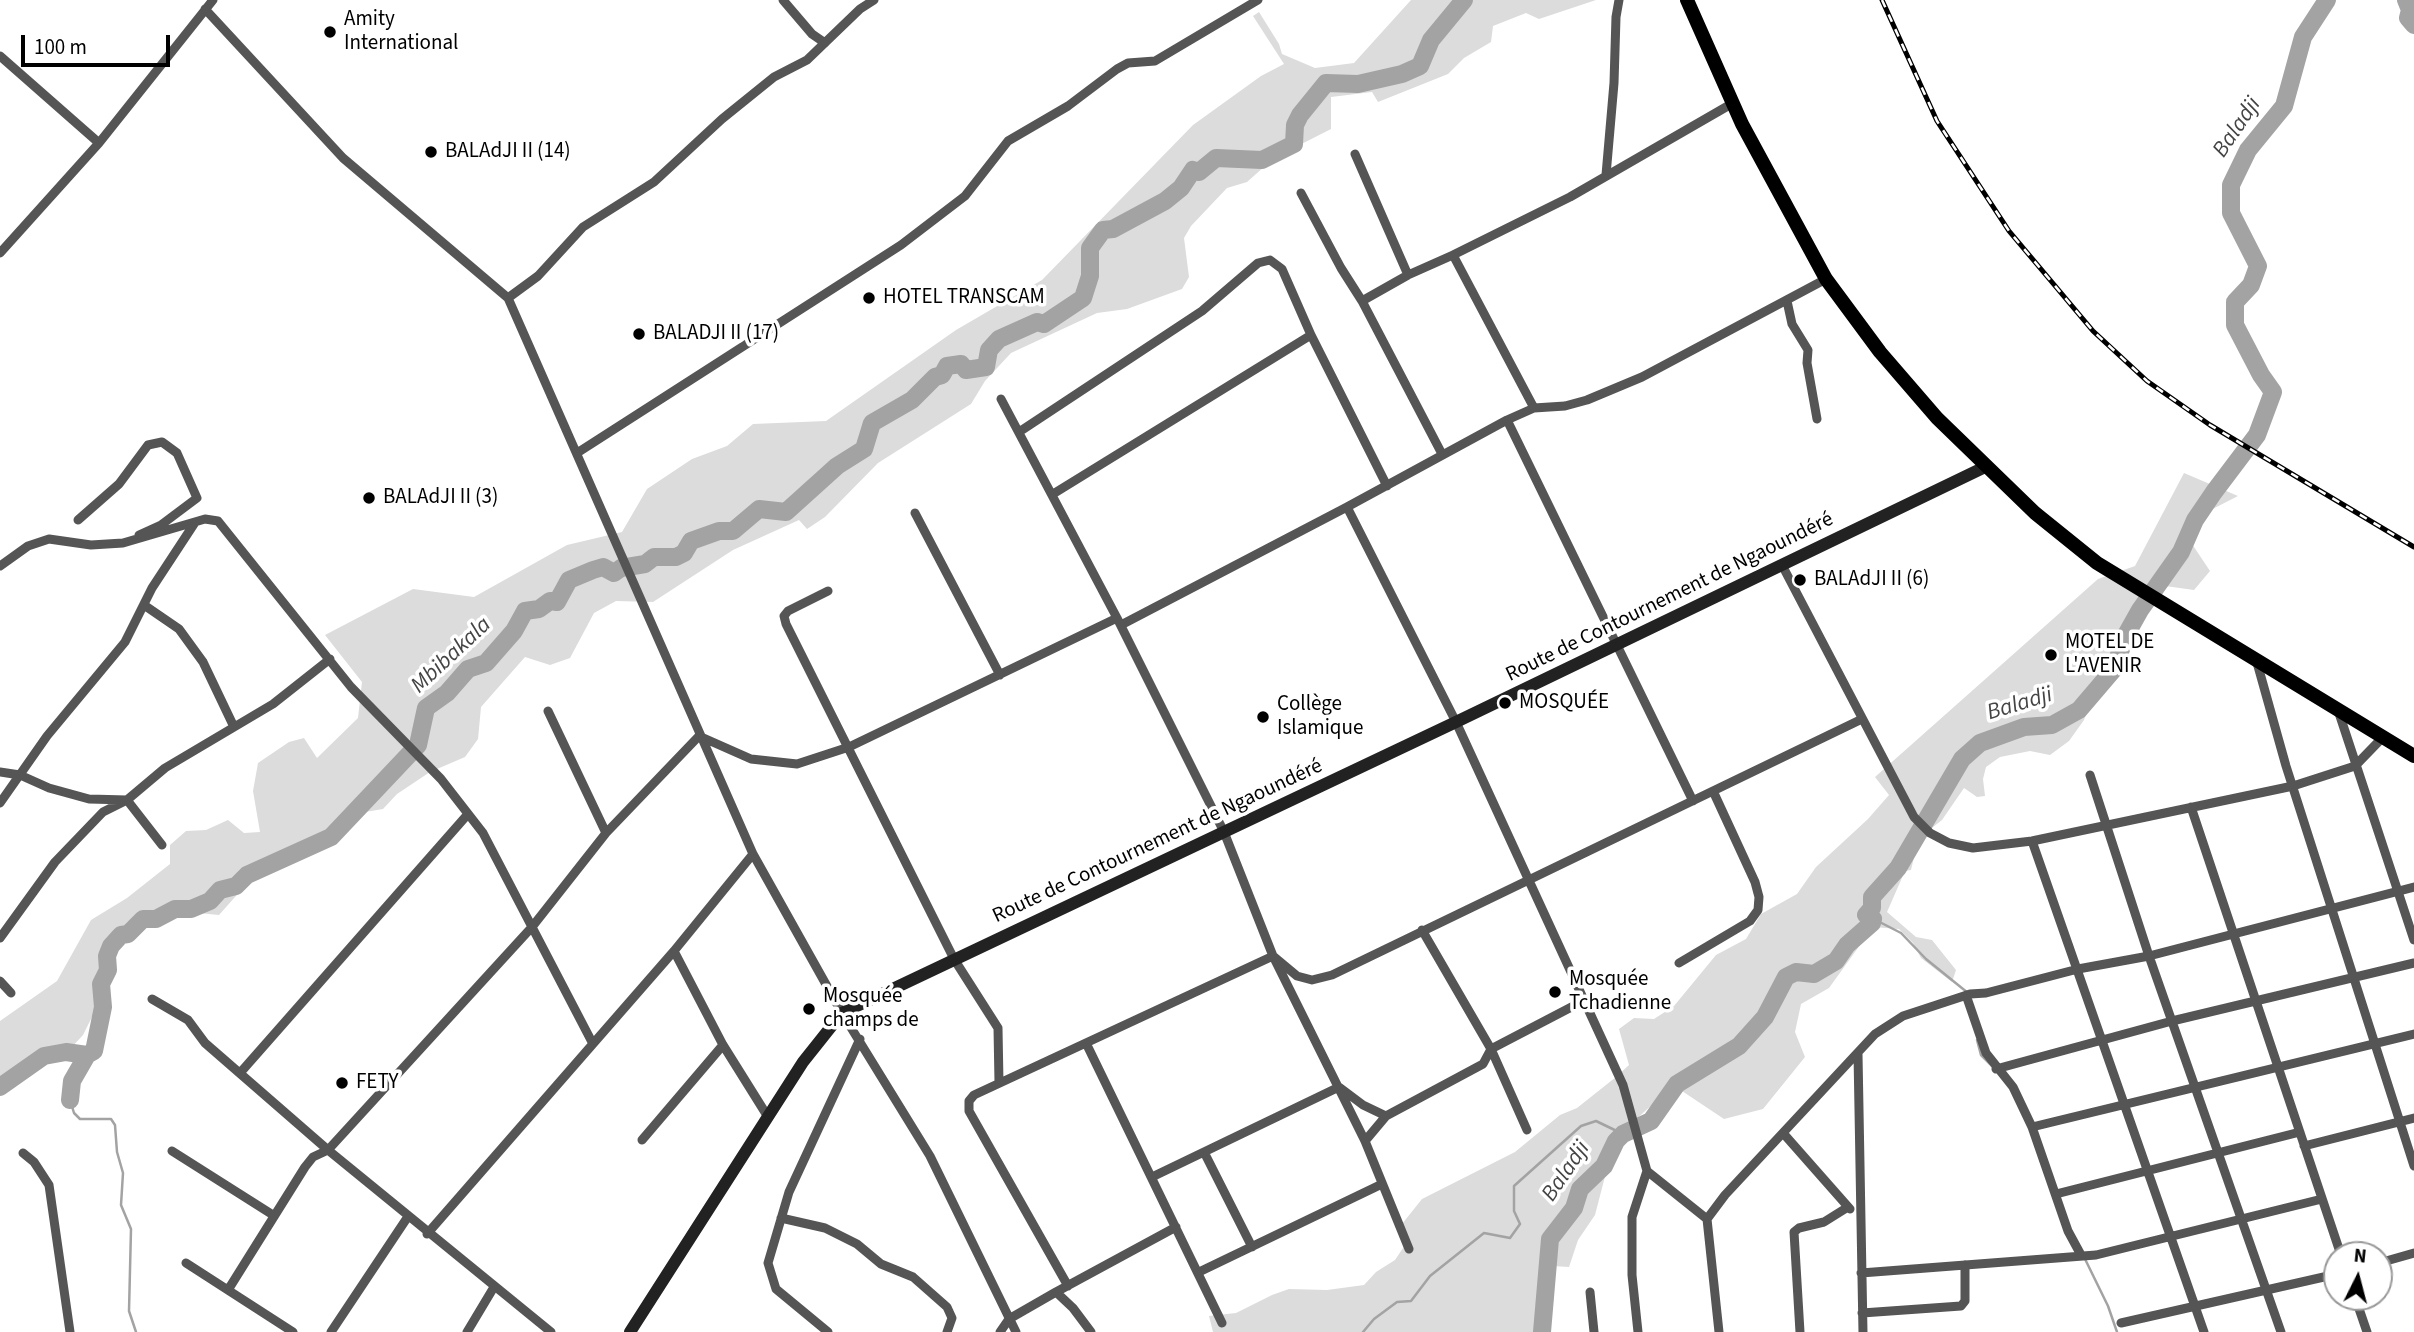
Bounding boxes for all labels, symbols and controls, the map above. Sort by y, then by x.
place label: Amity International [344,7,458,57]
scale bar [24,21,173,65]
marker: Amity International [322,24,338,40]
text: 100 m [34,32,87,62]
water label: Baladji [2208,93,2268,163]
place label: BALAdJI II (14) [445,139,571,165]
marker: BALAdJI II (14) [423,144,439,160]
place label: HOTEL TRANSCAM [883,285,1045,311]
marker: HOTEL TRANSCAM [861,290,877,306]
place label: BALADJI II (17) [653,321,779,347]
marker: BALADJI II (17) [631,326,647,342]
place label: BALAdJI II (3) [383,485,498,511]
marker: BALAdJI II (3) [361,490,377,506]
street label: Route de Contournement de Ngaoundéré [1502,508,1838,688]
place label: BALAdJI II (6) [1814,567,1929,593]
marker: BALAdJI II (6) [1792,572,1808,588]
water label: Mbibakala [406,612,498,700]
place label: MOTEL DE L'AVENIR [2065,630,2154,680]
marker: MOTEL DE L'AVENIR [2043,647,2059,663]
water label: Baladji [1984,682,2056,728]
place label: MOSQUÉE [1519,690,1609,716]
place label: Collège Islamique [1277,692,1363,742]
marker: MOSQUÉE [1497,695,1513,711]
marker: Collège Islamique [1255,709,1271,725]
street label: Route de Contournement de Ngaoundéré [989,754,1327,930]
place label: Mosquée Tchadienne [1569,967,1671,1017]
place label: Mosquée champs de [823,984,919,1034]
marker: Mosquée Tchadienne [1547,984,1563,1000]
marker: Mosquée champs de [801,1001,817,1017]
place label: FETY [356,1070,398,1096]
marker: FETY [334,1075,350,1091]
water label: Baladji [1537,1137,1597,1207]
north arrow [2323,1241,2393,1311]
text: N [2352,1243,2368,1271]

